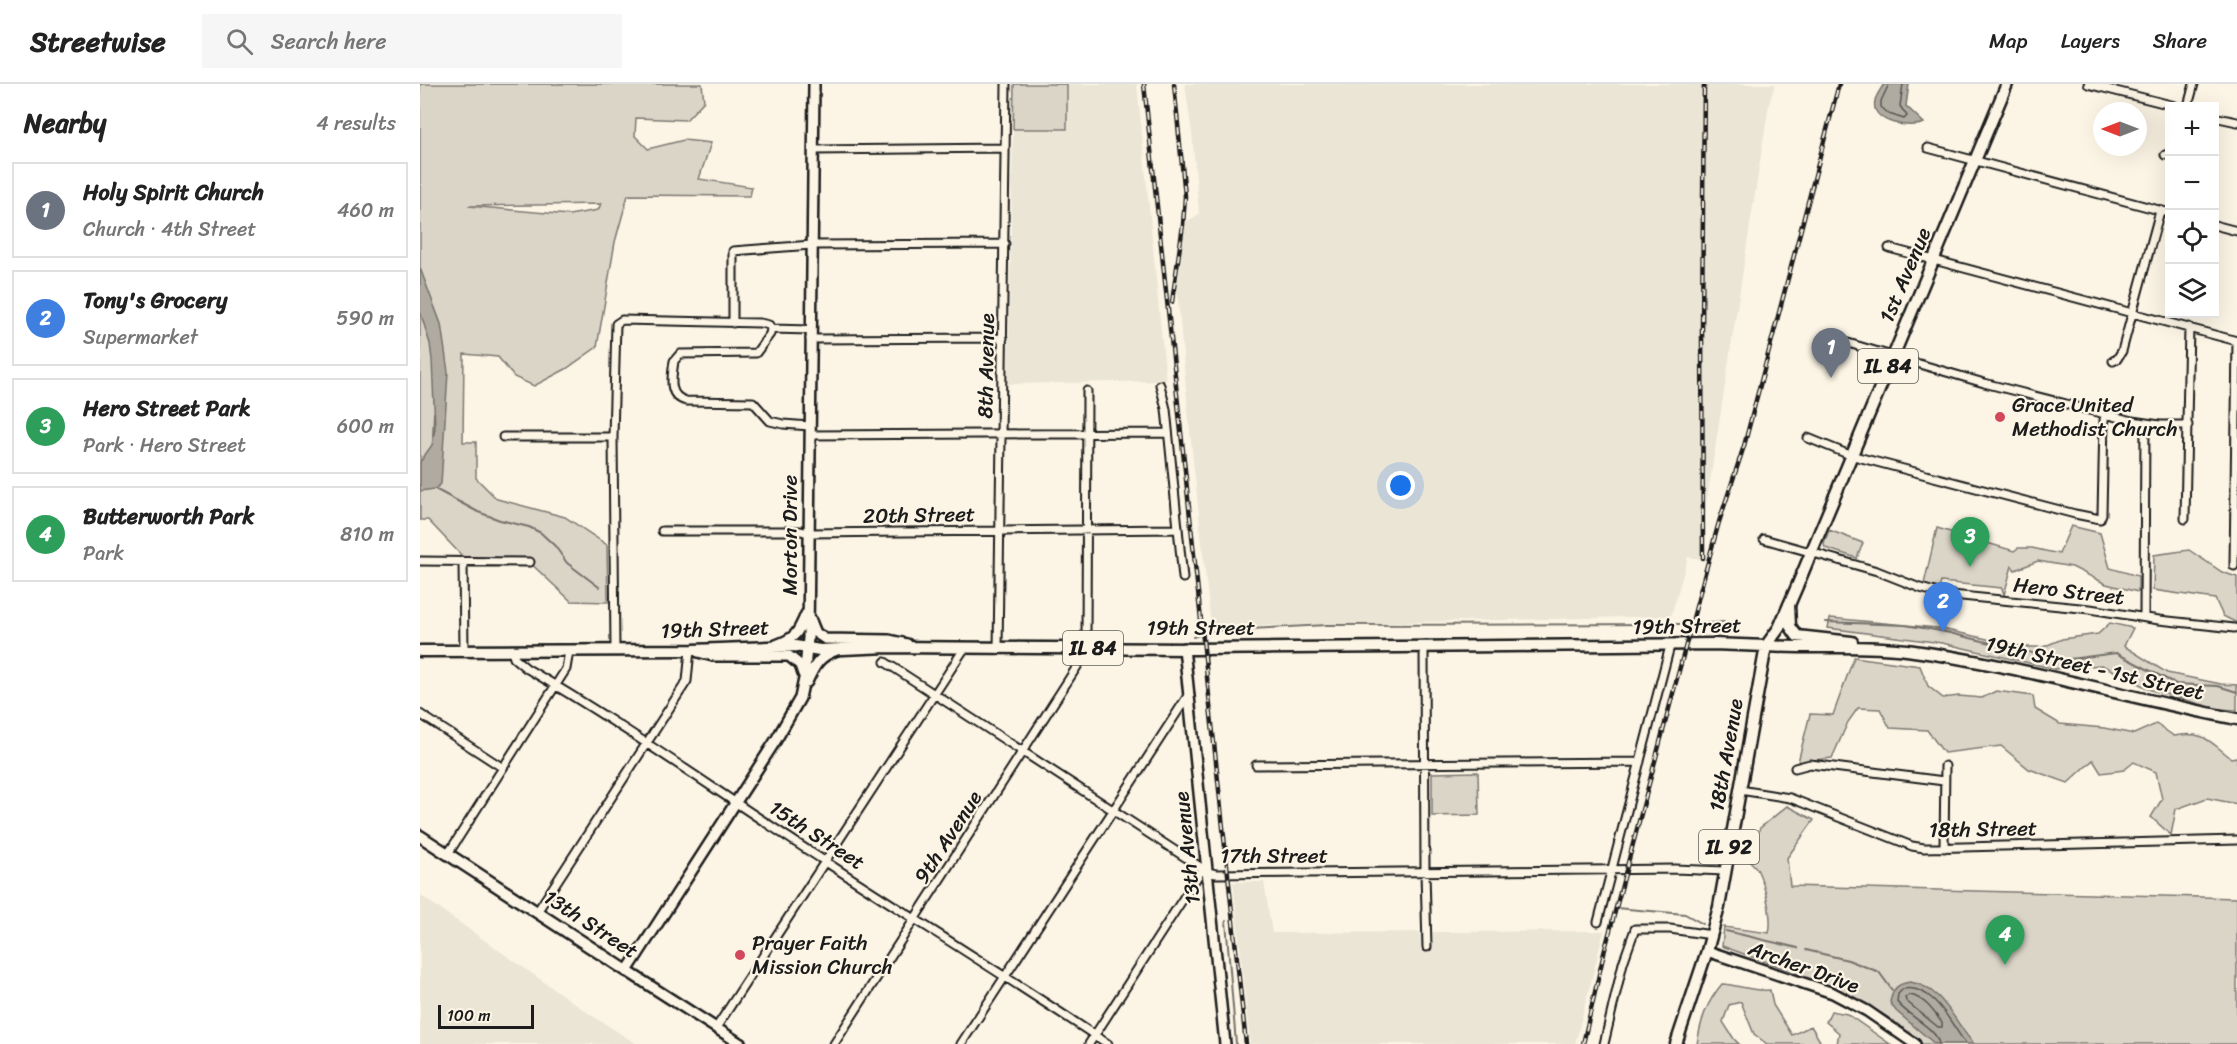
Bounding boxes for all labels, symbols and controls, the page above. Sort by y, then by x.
search box [202,14,622,68]
text: Streetwise [30,17,166,66]
text: Search here [271,22,387,61]
text: Map [1989,22,2028,60]
text: Layers [2061,22,2120,60]
text: Share [2153,22,2207,60]
icon: search [223,25,256,58]
text: Nearby [24,100,106,146]
north arrow [2093,102,2147,156]
map controls [2165,102,2219,318]
button: + [2165,102,2219,156]
text: 4 results [316,106,396,141]
button: − [2165,156,2219,210]
text: Holy Spirit Church [83,173,264,212]
text: 1 [41,193,50,228]
text: 460 m [337,193,394,228]
button: locate [2165,210,2219,264]
text: Church · 4th Street [83,212,256,247]
street label: 1st Avenue [1868,221,1942,329]
button: layers [2165,264,2219,318]
text: Tony's Grocery [83,281,227,320]
text: 2 [40,301,51,336]
text: 590 m [336,301,394,336]
street label: 8th Avenue [966,313,1006,419]
text: Supermarket [83,320,198,355]
pin: 1 [1812,328,1850,378]
road number: IL 84 [1858,349,1918,383]
place label: Grace United Methodist Church [2012,386,2177,448]
text: Hero Street Park [83,389,251,428]
text: 3 [40,409,51,444]
text: 600 m [337,409,394,444]
marker: Grace United Methodist Church [1993,410,2007,424]
text: Park · Hero Street [83,428,246,463]
your location [1386,471,1415,500]
street label: Morton Drive [771,474,809,595]
street label: 20th Street [863,495,975,535]
text: Butterworth Park [83,497,254,536]
text: 4 [39,517,52,552]
text: 810 m [340,517,394,552]
pin: 3 [1950,518,1990,567]
text: Park [83,536,124,571]
street label: Hero Street [2011,565,2127,617]
pin: 2 [1924,582,1963,632]
street label: 19th Street [1632,606,1742,646]
street label: 19th Street [660,608,770,650]
street label: 19th Street [1147,609,1255,647]
street label: 19th Street - 1st Street [1982,624,2208,712]
road number: IL 84 [1063,631,1123,665]
street label: 18th Avenue [1697,695,1755,815]
street label: 9th Avenue [903,782,993,892]
street label: 15th Street [761,790,873,880]
street label: 13th Avenue [1162,790,1212,906]
street label: 18th Street [1929,809,2037,849]
road number: IL 92 [1699,830,1759,864]
street label: 17th Street [1220,837,1328,875]
street label: 13th Street [536,879,646,969]
pin: 4 [1986,916,2024,965]
place label: Prayer Faith Mission Church [752,924,893,986]
street label: Archer Drive [1742,929,1865,1005]
marker: Prayer Faith Mission Church [733,948,747,962]
text: 100 m [447,1001,491,1030]
scale bar [438,1002,534,1030]

